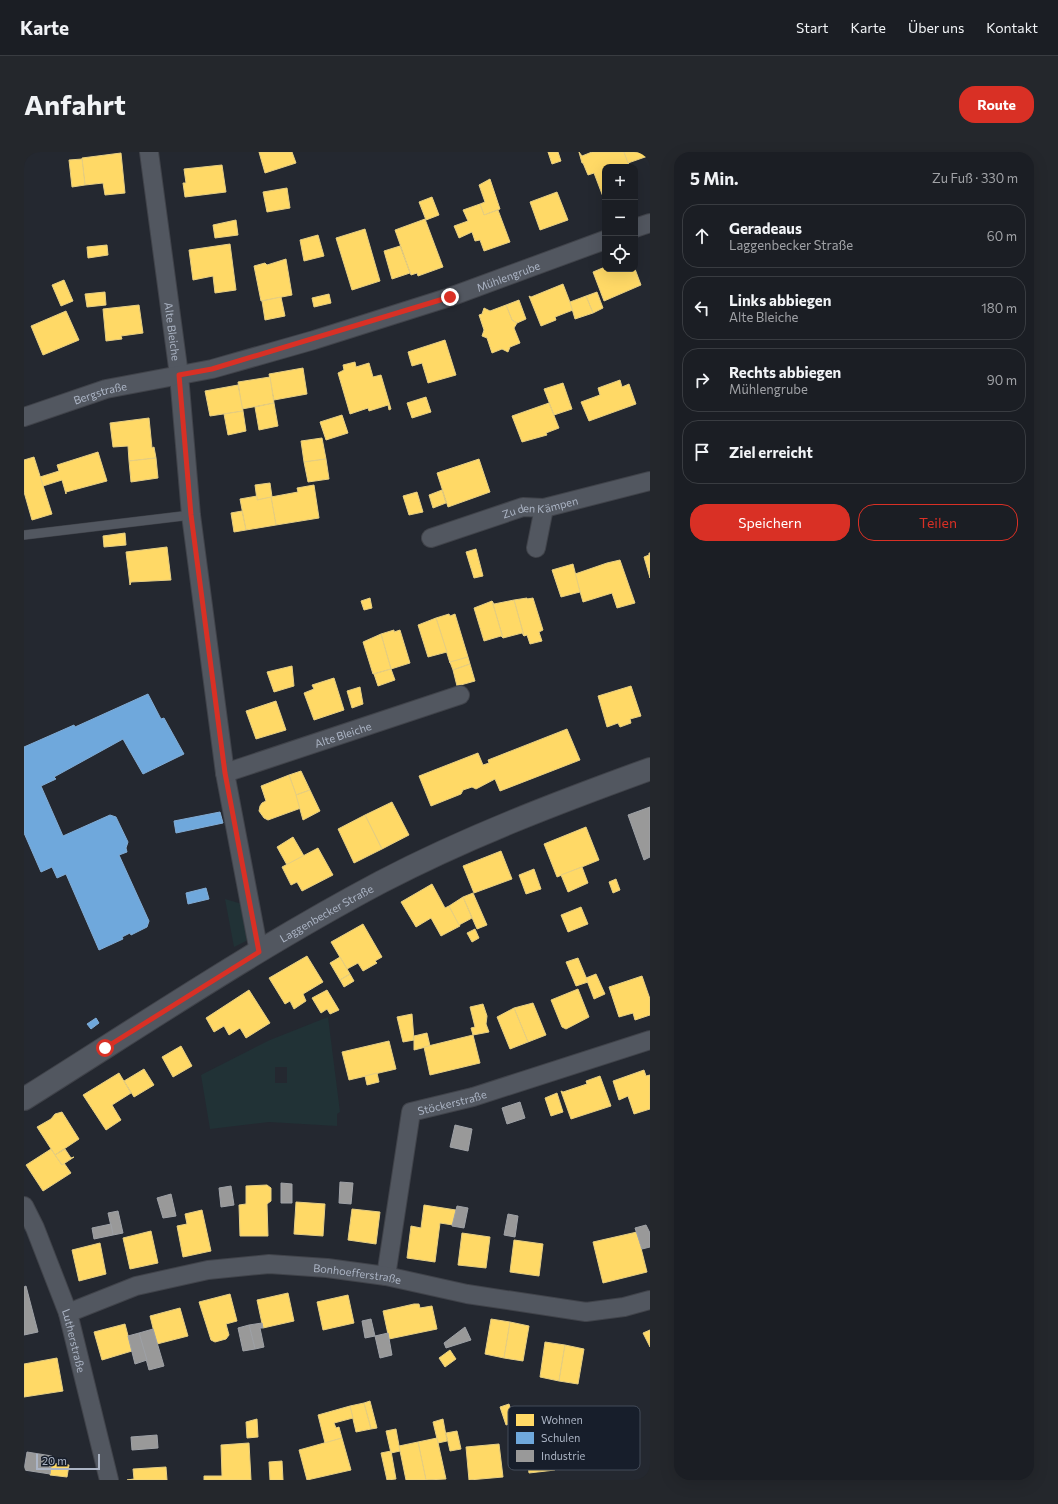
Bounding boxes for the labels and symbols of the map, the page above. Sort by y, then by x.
street label: Mühlengrube [474,258,542,293]
route end [441,288,459,306]
street label: Alte Bleiche [163,301,184,362]
street label: Bergstraße [71,379,128,406]
street label: Zu den Kämpen [500,493,579,520]
street label: Alte Bleiche [313,718,373,749]
street label: Laggenbecker Straße [277,881,375,944]
route start [96,1039,114,1057]
street label: Stöckerstraße [416,1087,488,1117]
street label: Bonhoefferstraße [313,1261,403,1286]
street label: Lutherstraße [60,1306,89,1374]
legend [508,1406,640,1470]
text: Wohnen [541,1413,583,1426]
text: Schulen [541,1431,580,1444]
text: Industrie [541,1449,586,1462]
scale bar [36,1452,100,1471]

